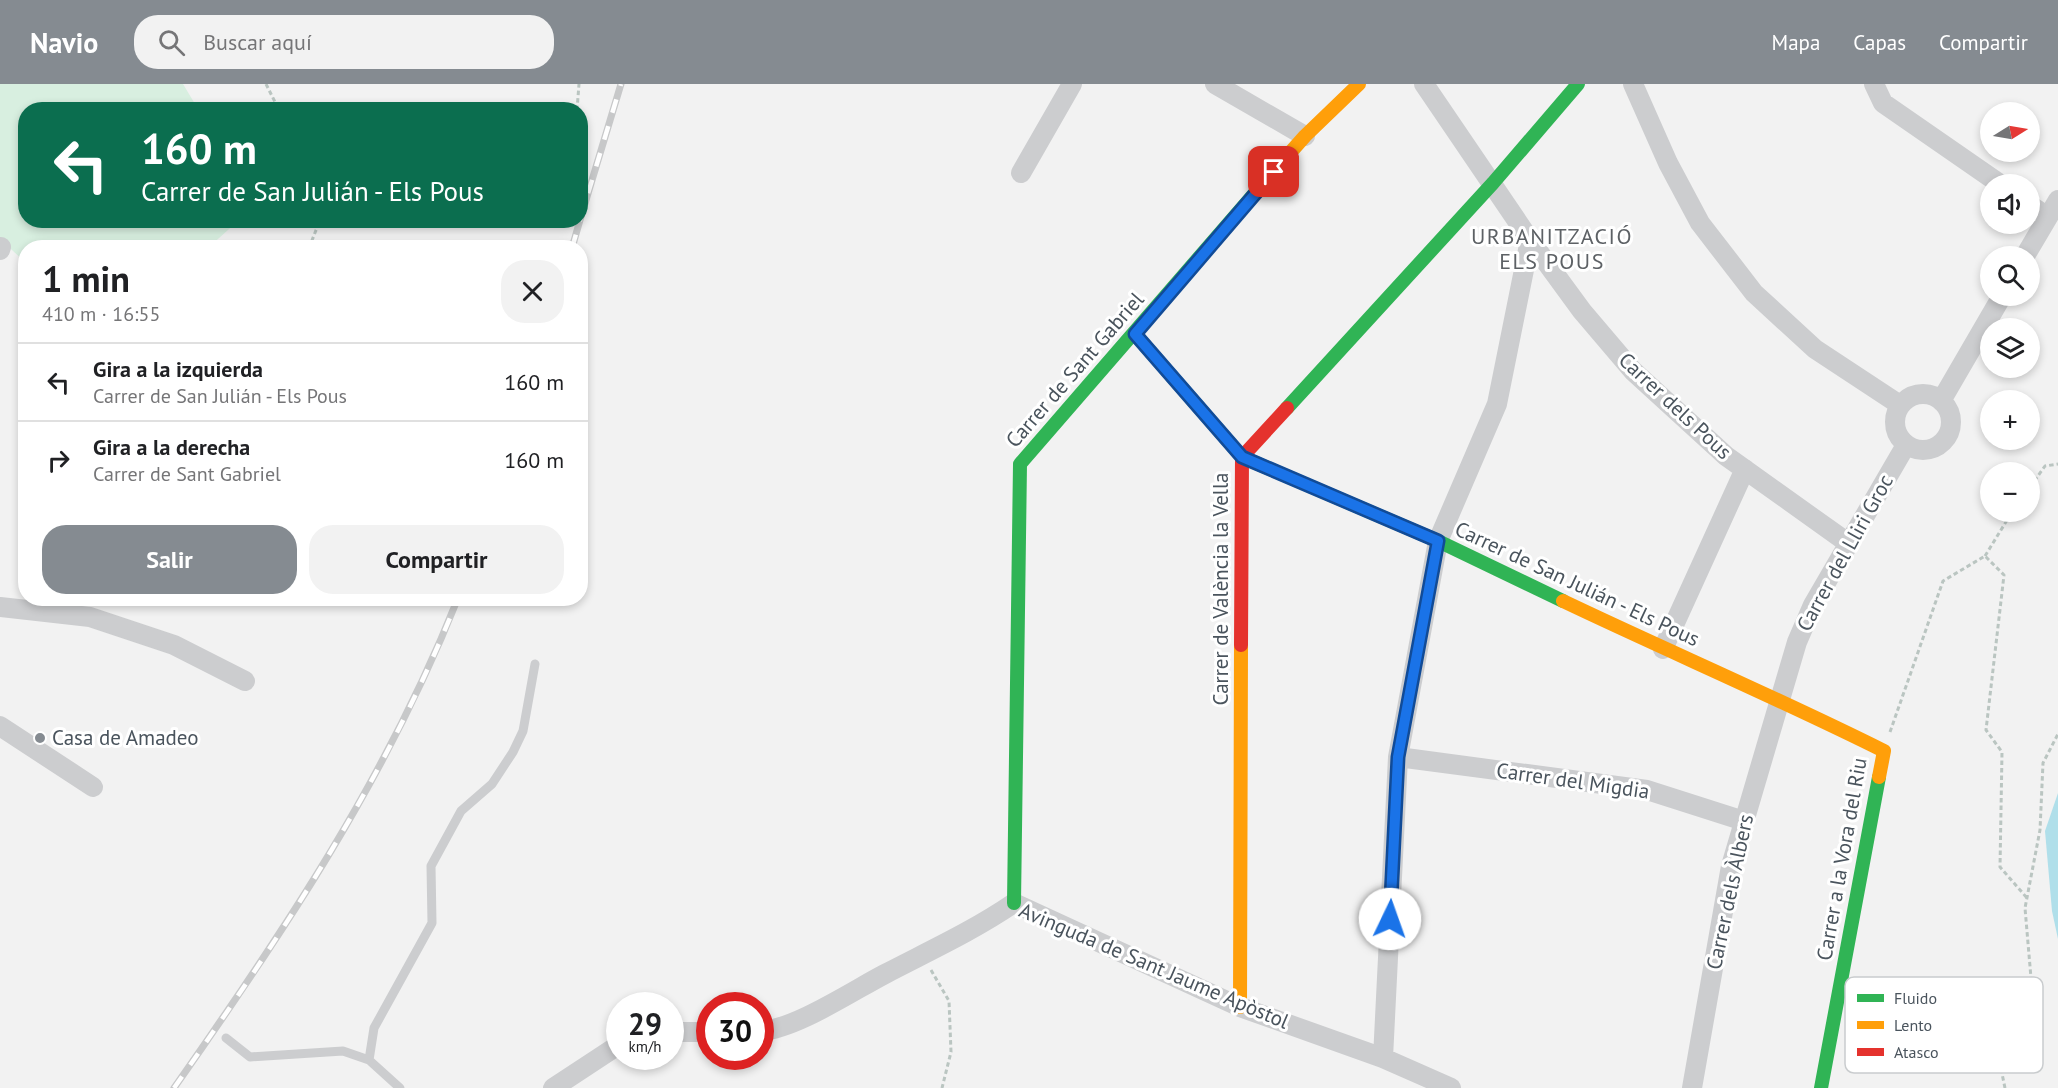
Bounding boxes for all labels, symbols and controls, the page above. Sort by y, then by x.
search box [134,15,554,69]
text: Navio [30,24,98,61]
icon: search [155,26,188,59]
text: Buscar aquí [203,28,312,56]
text: Mapa [1772,29,1820,56]
text: Capas [1853,29,1906,56]
text: Compartir [1939,29,2028,56]
north arrow [1980,102,2040,162]
map controls [1980,102,2040,522]
text: 160 m [141,121,257,176]
icon: left [42,126,120,204]
pin [1248,146,1299,197]
icon: arrive [1257,155,1290,188]
text: Carrer de San Julián - Els Pous [141,174,484,208]
button: sound [1980,174,2040,234]
district label: URBANITZACIÓ ELS POUS [1471,222,1633,275]
button: search [1980,246,2040,306]
text: 1 min [42,255,130,302]
button: close [501,260,564,323]
street label: Carrer de Sant Gabriel [1000,286,1150,453]
text: 410 m · 16:55 [42,301,160,327]
button: layers [1980,318,2040,378]
street label: Carrer dels Pous [1613,346,1737,465]
text: Gira a la izquierda [93,355,263,383]
icon: left [42,366,75,399]
text: 160 m [504,368,564,396]
text: Carrer de San Julián - Els Pous [93,383,347,409]
button: + [1980,390,2040,450]
text: Gira a la derecha [93,433,250,461]
icon: right [42,444,75,477]
text: 160 m [504,446,564,474]
text: Carrer de Sant Gabriel [93,461,281,487]
button: − [1980,462,2040,522]
street label: Carrer del Lliri Groc [1790,470,1899,636]
street label: Carrer de València la Vella [1207,473,1234,705]
street label: Carrer de San Julián - Els Pous [1451,515,1704,652]
button: Salir [42,525,297,594]
button: Compartir [309,525,564,594]
place label: Casa de Amadeo [52,724,199,751]
marker: Casa de Amadeo [33,731,47,745]
street label: Carrer a la Vora del Riu [1810,755,1873,962]
street label: Carrer del Migdia [1495,756,1651,805]
street label: Carrer dels Àlbers [1700,812,1759,972]
position arrow [1358,887,1422,951]
street label: Avinguda de Sant Jaume Apòstol [1015,896,1293,1035]
legend [1845,977,2043,1073]
text: Fluido [1894,988,1937,1008]
speed limit sign: 30 [696,992,774,1070]
text: 29 [628,1004,662,1043]
text: Lento [1894,1015,1932,1035]
text: km/h [629,1037,661,1056]
text: Atasco [1894,1042,1939,1062]

